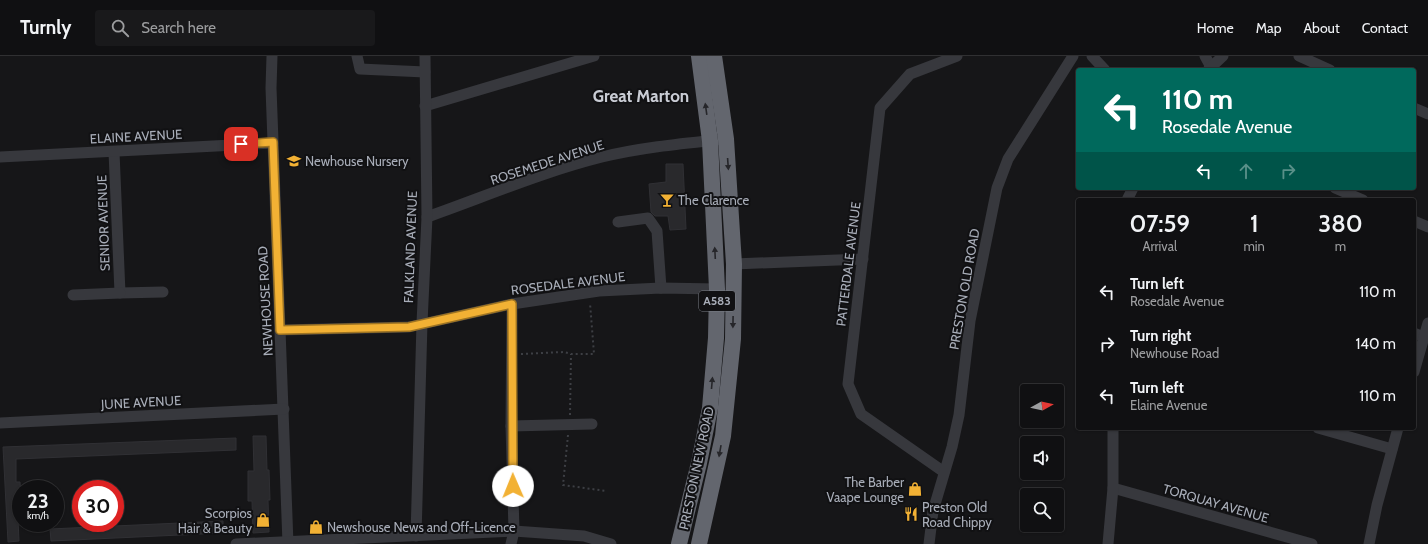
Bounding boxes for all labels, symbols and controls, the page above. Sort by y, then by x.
search box [95,10,375,46]
text: Turnly [20,16,71,39]
icon: search [109,17,131,39]
text: Search here [141,19,216,37]
text: Home [1197,19,1234,37]
text: Map [1256,19,1281,37]
text: About [1303,19,1340,37]
text: Contact [1362,19,1408,37]
text: 110 m [1162,82,1233,116]
icon: left [1096,84,1148,136]
district label: Great Marton [593,86,689,106]
one-way arrow [703,103,709,115]
text: Rosedale Avenue [1162,116,1292,138]
street label: ELAINE AVENUE [89,126,183,146]
pin [224,127,258,161]
icon: arrive [230,133,252,155]
street label: ROSEMEDE AVENUE [488,136,606,188]
school or university icon: Newhouse Nursery [286,153,302,169]
place label: Newhouse Nursery [305,153,409,169]
one-way arrow [725,158,731,171]
icon: left [1193,160,1215,182]
icon: ahead [1235,160,1257,182]
icon: right [1277,160,1299,182]
street label: SENIOR AVENUE [93,175,113,271]
street label: FALKLAND AVENUE [400,191,420,303]
bar icon: The Clarence [659,192,675,208]
place label: The Clarence [678,192,749,208]
street label: PATTERDALE AVENUE [832,201,864,327]
text: 07:59 [1129,209,1190,238]
text: 1 [1250,209,1258,238]
text: 380 [1318,209,1363,238]
street label: PRESTON OLD ROAD [945,227,983,351]
text: Arrival [1142,238,1177,254]
text: min [1243,238,1265,254]
text: m [1335,238,1346,254]
street label: NEWHOUSE ROAD [254,246,276,356]
one-way arrow [712,247,719,259]
street label: ROSEDALE AVENUE [510,268,626,298]
text: Turn left [1130,275,1184,293]
icon: left [1096,281,1118,303]
text: 110 m [1359,283,1396,301]
road number: A583 [699,291,735,311]
text: Rosedale Avenue [1130,293,1224,309]
one-way arrow [730,316,736,329]
text: Turn right [1130,327,1191,345]
icon: right [1096,333,1118,355]
text: 140 m [1355,335,1396,353]
text: Newhouse Road [1130,345,1219,361]
one-way arrow [708,376,715,389]
text: Turn left [1130,379,1184,397]
north arrow [1020,384,1064,428]
map controls [1020,384,1064,532]
icon: left [1096,385,1118,407]
text: 110 m [1359,387,1396,405]
street label: JUNE AVENUE [99,392,182,412]
text: Elaine Avenue [1130,397,1207,413]
street label: PRESTON NEW ROAD [675,405,717,531]
button: sound [1020,436,1064,480]
one-way arrow [716,445,722,457]
position arrow [492,465,534,507]
place label: The Barber Vaape Lounge [827,474,905,505]
speed limit sign: 30 [72,480,124,532]
street label: TORQUAY AVENUE [1161,480,1271,526]
shop icon: The Barber Vaape Lounge [907,481,923,497]
button: search [1020,488,1064,532]
text: 23 [27,489,49,513]
place label: Preston Old Road Chippy [922,499,992,530]
place label: Scorpios Hair & Beauty [178,505,253,536]
restaurant icon: Preston Old Road Chippy [903,506,919,522]
text: km/h [27,509,49,522]
shop icon: Scorpios Hair & Beauty [255,512,271,528]
shop icon: Newshouse News and Off-Licence [308,519,324,535]
place label: Newshouse News and Off-Licence [327,519,516,535]

